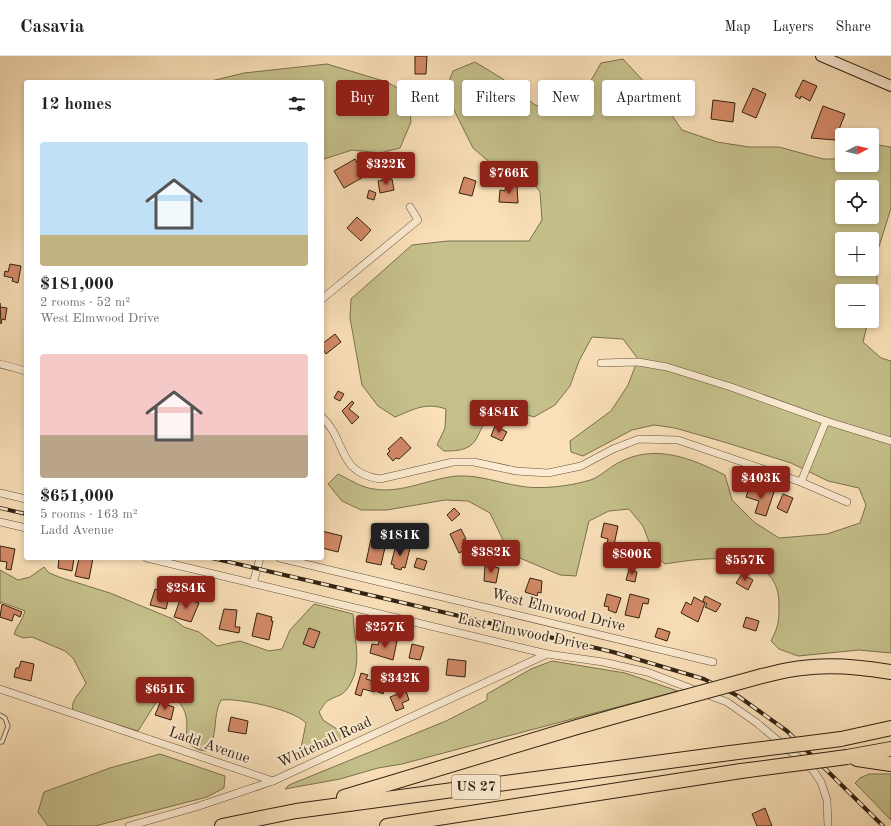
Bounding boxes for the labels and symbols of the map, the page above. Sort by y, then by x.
north arrow [835,128,879,172]
pin: $322K [358,152,414,186]
pin: $766K [481,161,537,195]
pin: $484K [471,400,527,434]
pin: $403K [733,466,789,500]
pin: $181K [372,523,428,557]
pin: $382K [463,540,519,574]
pin: $800K [604,542,660,576]
pin: $557K [717,548,773,582]
pin: $284K [158,576,214,610]
street label: West Elmwood Drive [489,587,627,635]
street label: East Elmwood Drive [456,612,590,654]
pin: $257K [357,615,413,649]
pin: $342K [372,666,428,700]
pin: $651K [137,677,193,711]
street label: Whitehall Road [276,715,374,771]
street label: Ladd Avenue [166,725,252,767]
road number: US 27 [452,775,500,799]

